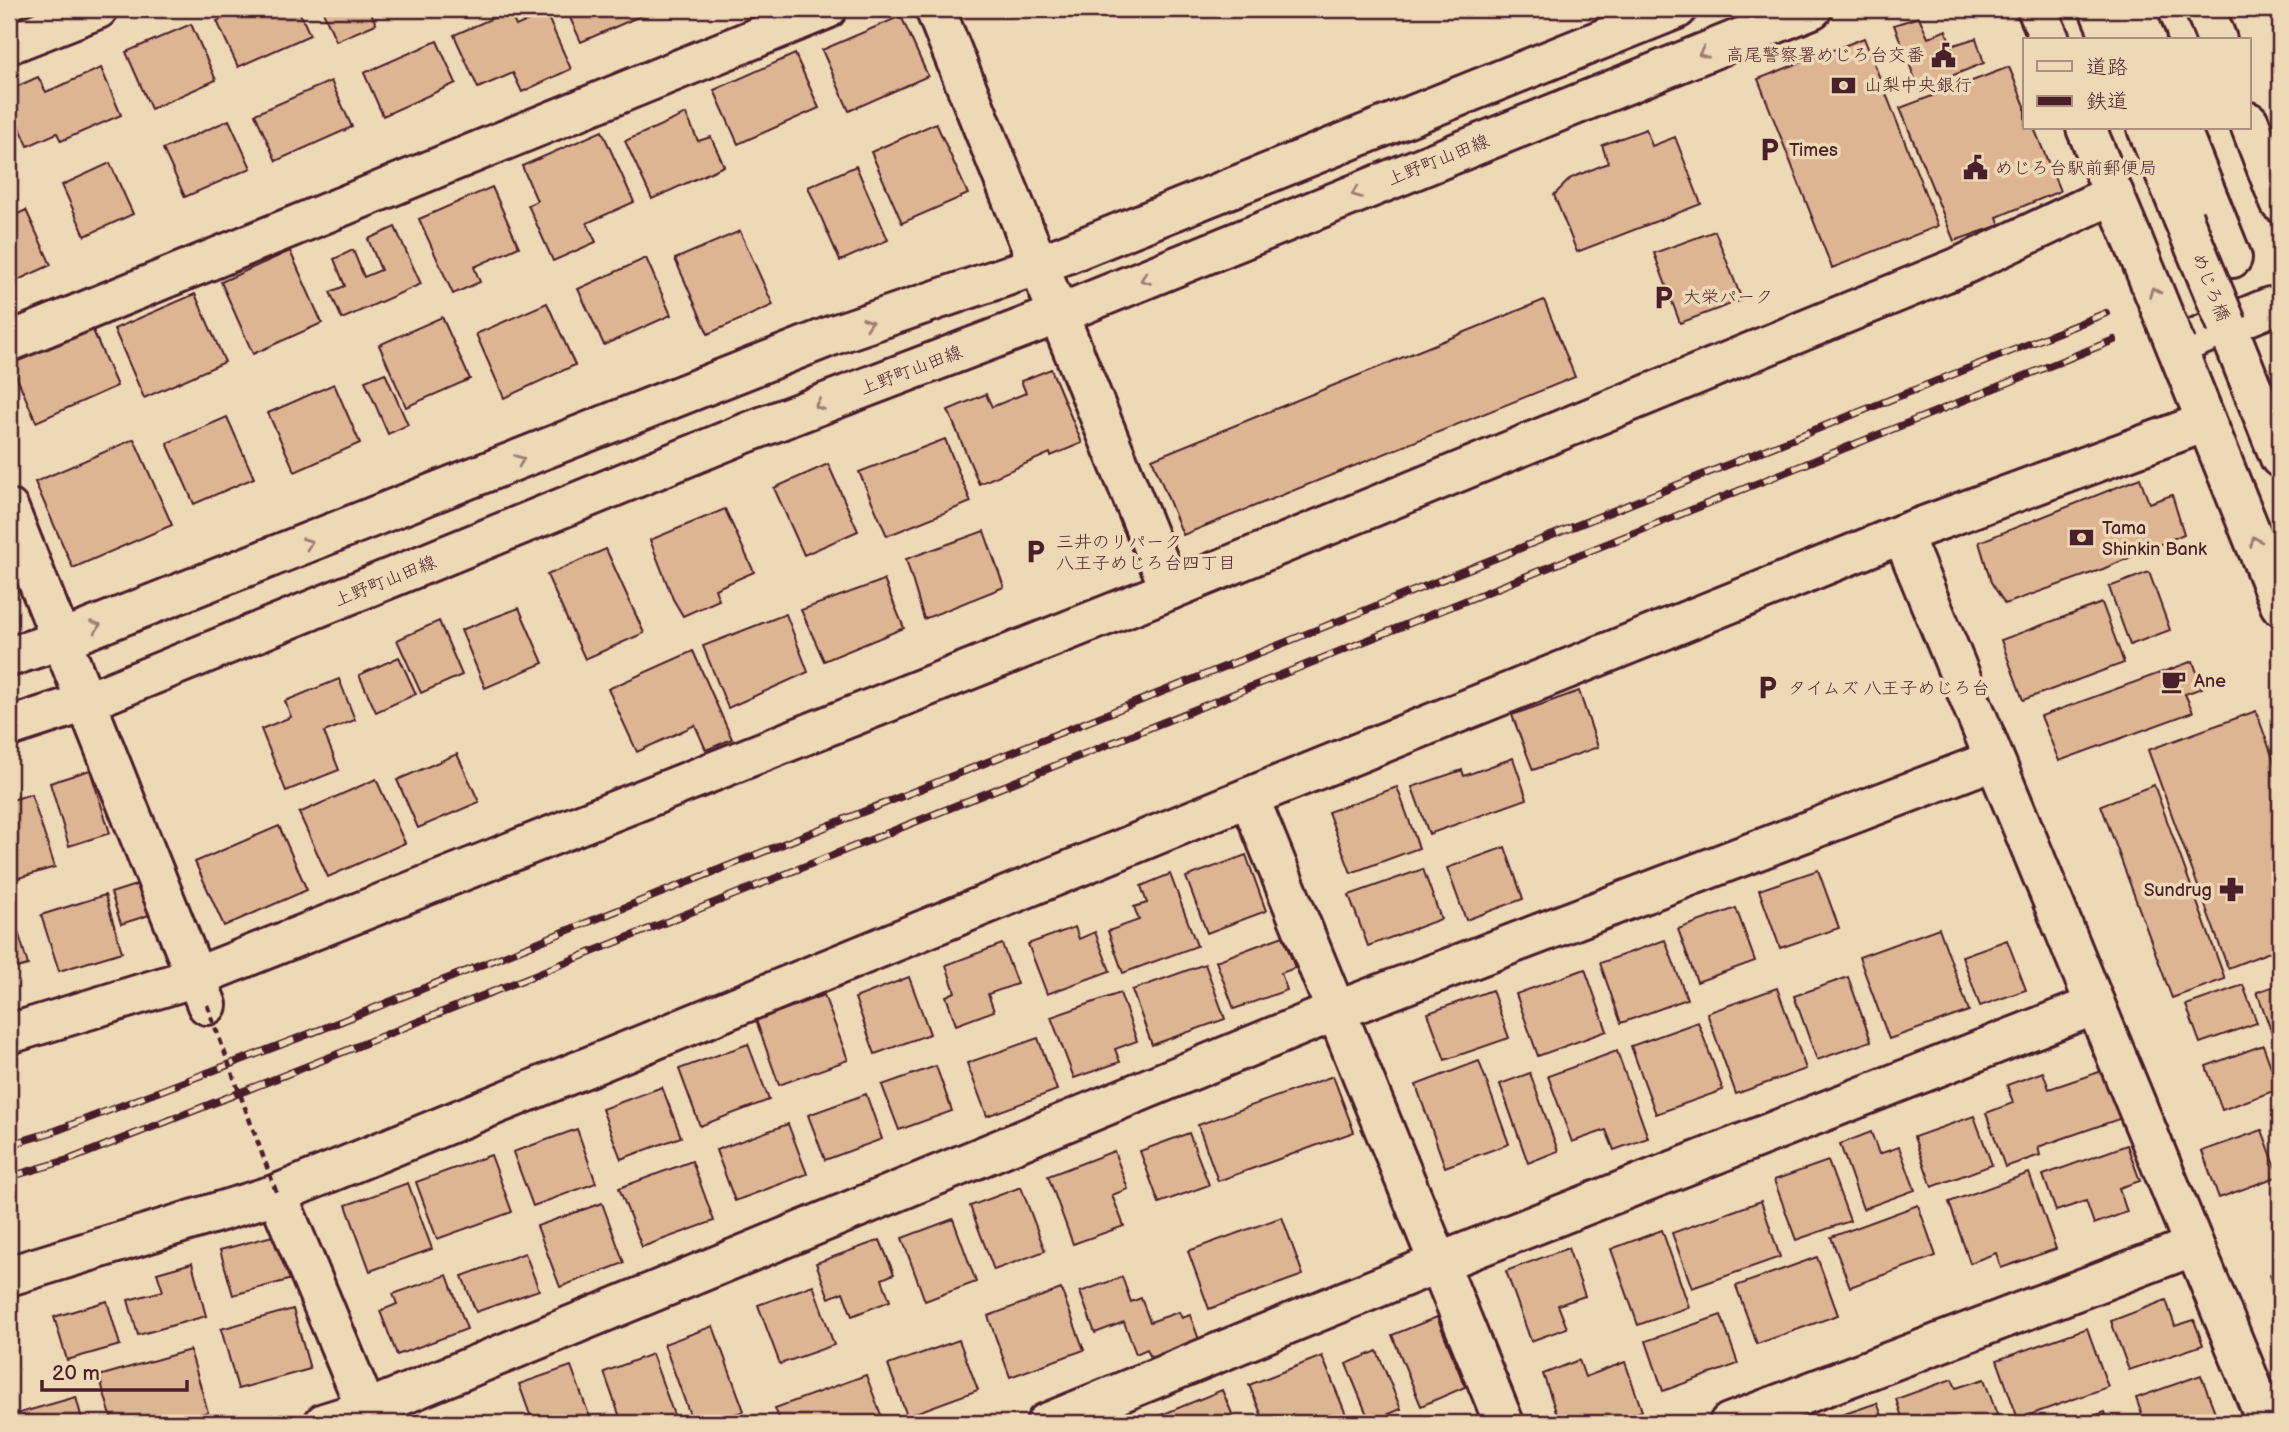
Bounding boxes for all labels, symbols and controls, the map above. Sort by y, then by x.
legend [2023,38,2250,130]
public building icon: 高尾警察署めじろ台交番 [1930,41,1958,69]
one-way arrow [1698,44,1710,58]
place label: 高尾警察署めじろ台交番 [1726,45,1924,66]
text: 道路 [2086,55,2128,80]
bank icon: 山梨中央銀行 [1830,71,1858,99]
place label: 山梨中央銀行 [1864,75,1972,96]
text: 鉄道 [2086,89,2128,114]
street label: 上野町山田線 [1384,130,1492,190]
parking icon: Times [1755,136,1783,164]
place label: Times [1789,140,1838,161]
public building icon: めじろ台駅前郵便局 [1961,154,1989,182]
place label: めじろ台駅前郵便局 [1995,158,2157,179]
one-way arrow [1351,185,1363,199]
street label: めじろ橋 [2187,250,2234,324]
one-way arrow [1140,271,1153,285]
parking icon: 大栄パーク [1649,283,1677,311]
place label: 大栄パーク [1683,287,1773,308]
one-way arrow [2148,287,2162,299]
one-way arrow [862,317,874,331]
street label: 上野町山田線 [857,341,965,400]
one-way arrow [814,397,826,411]
one-way arrow [513,454,525,468]
place label: Tama Shinkin Bank [2102,518,2207,560]
bank icon: Tama Shinkin Bank [2068,524,2096,552]
place label: 三井のリパーク 八王子めじろ台四丁目 [1056,532,1236,574]
one-way arrow [2249,536,2263,548]
one-way arrow [301,538,313,552]
parking icon: 三井のリパーク 八王子めじろ台四丁目 [1022,538,1050,566]
street label: 上野町山田線 [331,551,439,611]
one-way arrow [90,621,102,635]
cafe icon: Ane [2160,667,2188,695]
place label: Ane [2194,671,2226,692]
parking icon: タイムズ 八王子めじろ台 [1754,674,1782,702]
place label: タイムズ 八王子めじろ台 [1788,678,1989,699]
pharmacy icon: Sundrug [2218,876,2246,904]
place label: Sundrug [2144,880,2212,901]
scale bar [42,1348,187,1392]
text: 20 m [52,1361,100,1386]

